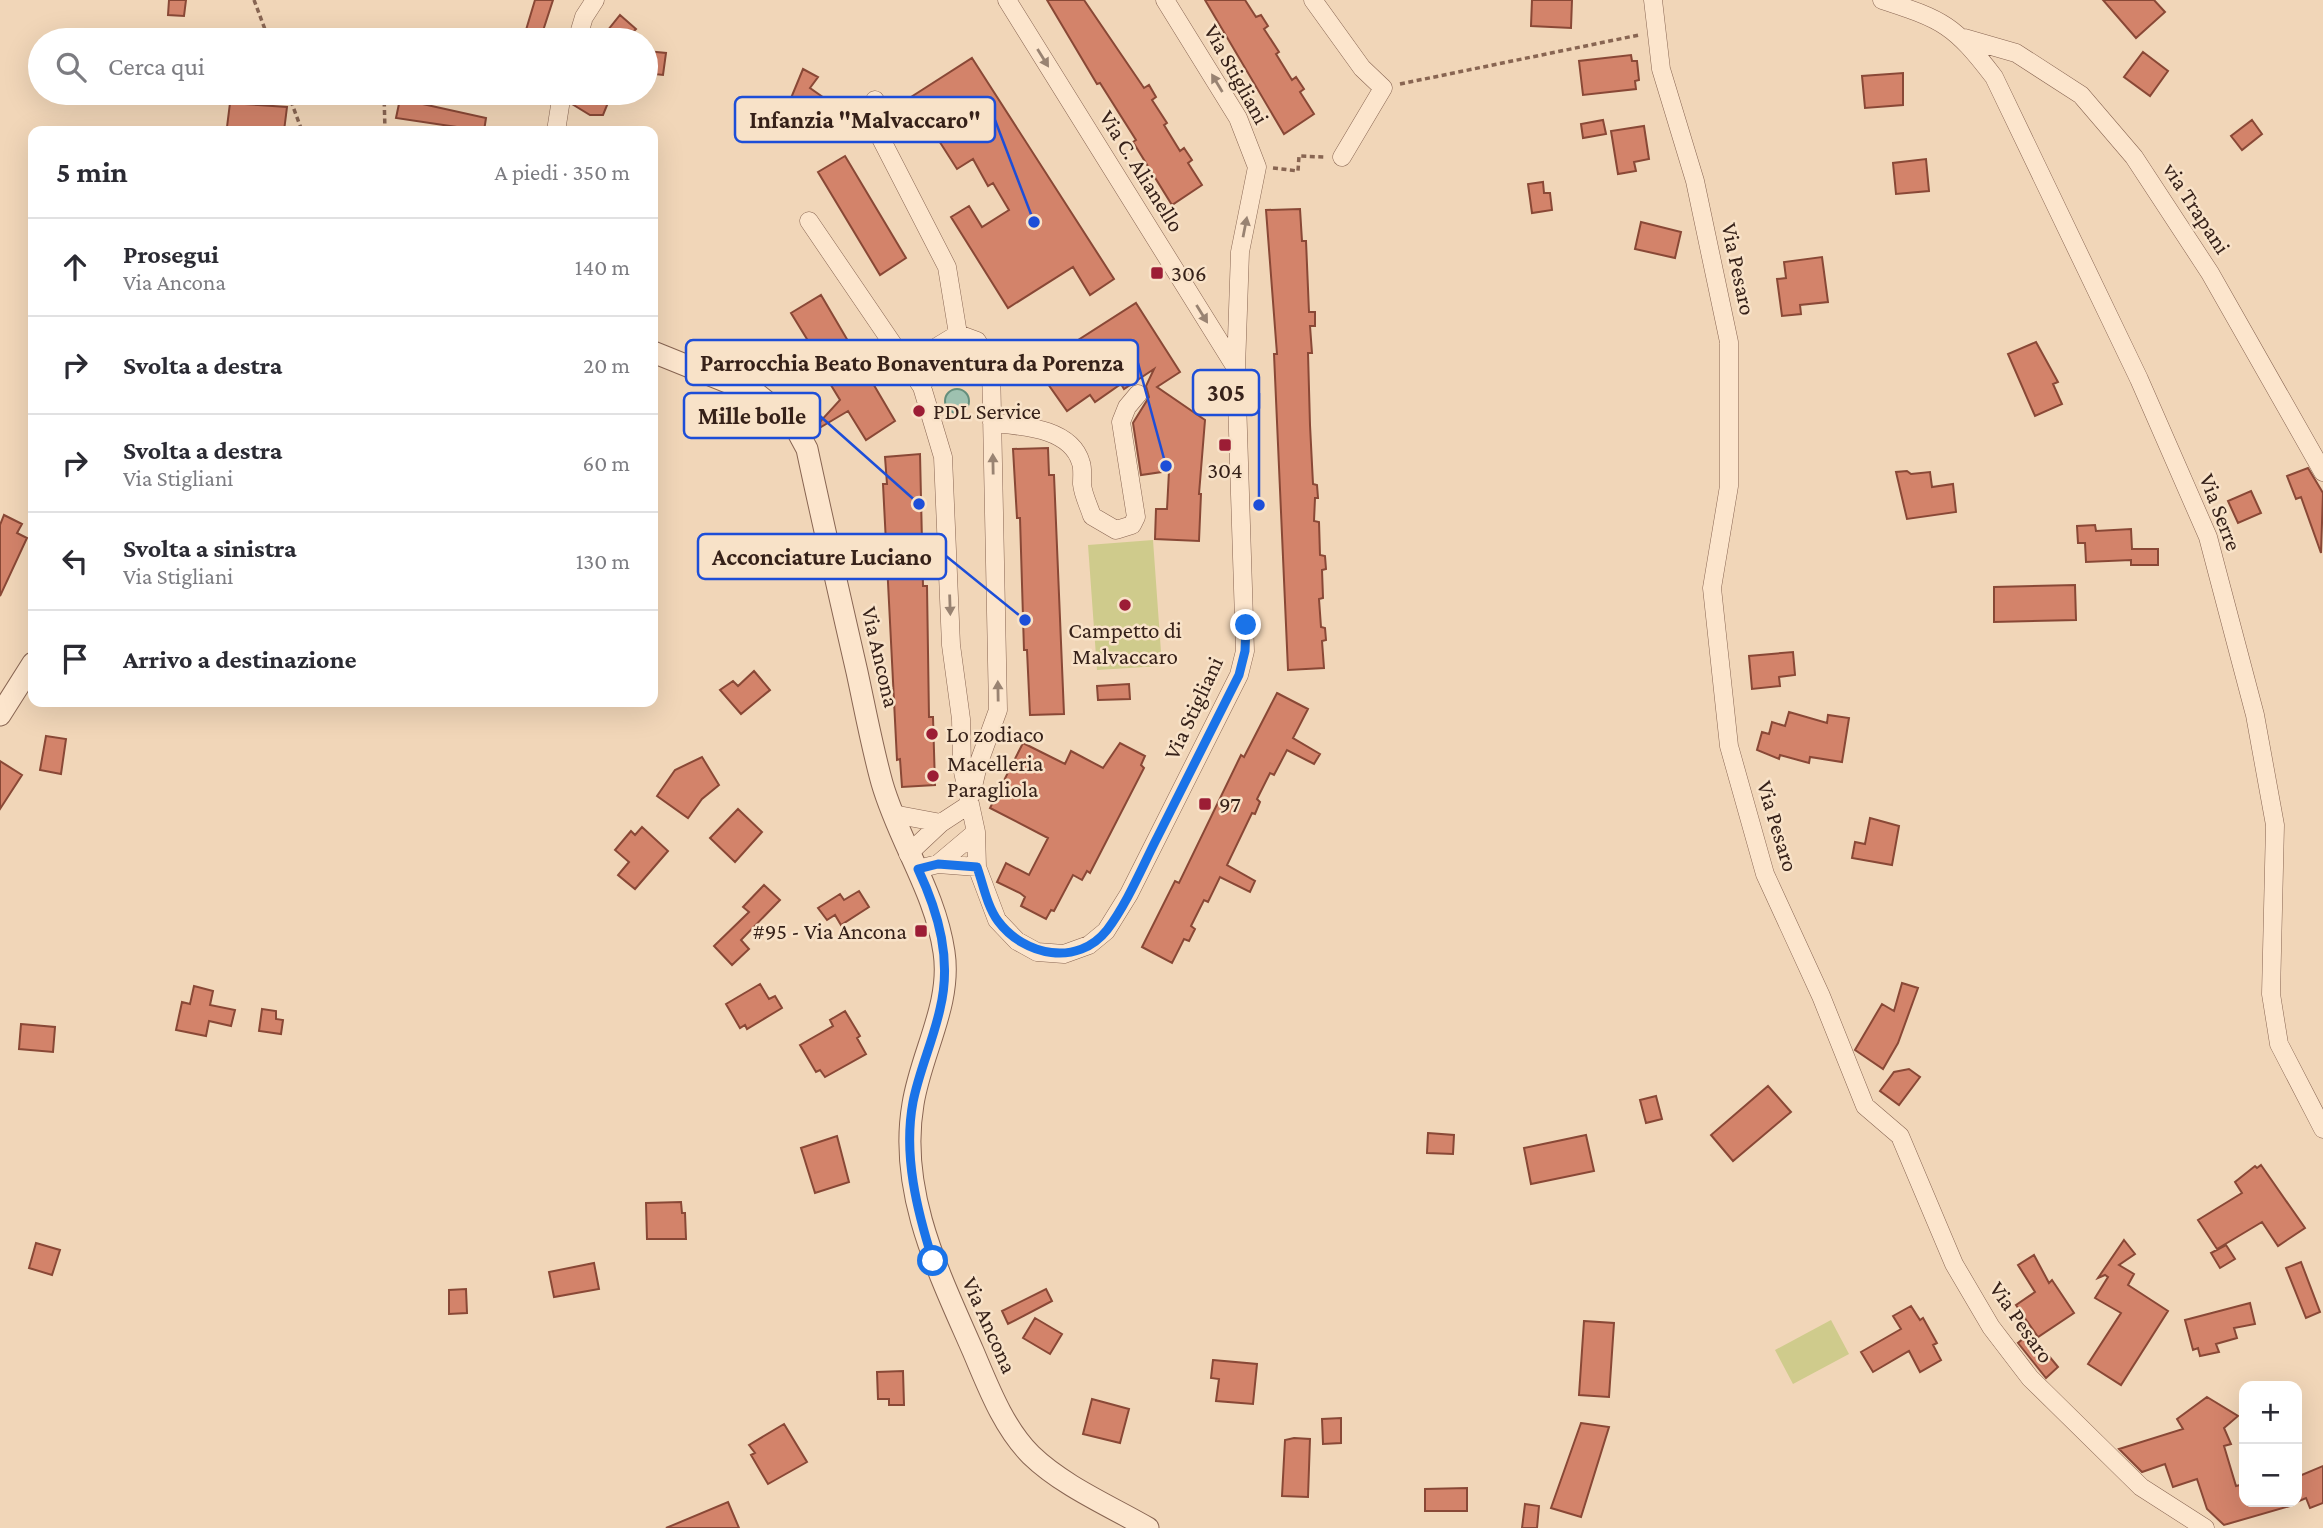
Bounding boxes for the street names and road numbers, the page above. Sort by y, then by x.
street label: Via Stigliani [1199,19,1275,129]
street label: Via C. Alianello [1094,105,1190,237]
street label: via Trapani [2157,157,2236,259]
street label: Via Pesaro [1717,220,1761,318]
street label: Via Serre [2194,470,2248,554]
street label: Via Ancona [857,604,905,710]
street label: Via Stigliani [1158,653,1228,763]
street label: Via Pesaro [1752,777,1804,875]
street label: Via Ancona [957,1273,1023,1378]
street label: Via Pesaro [1984,1276,2060,1368]

